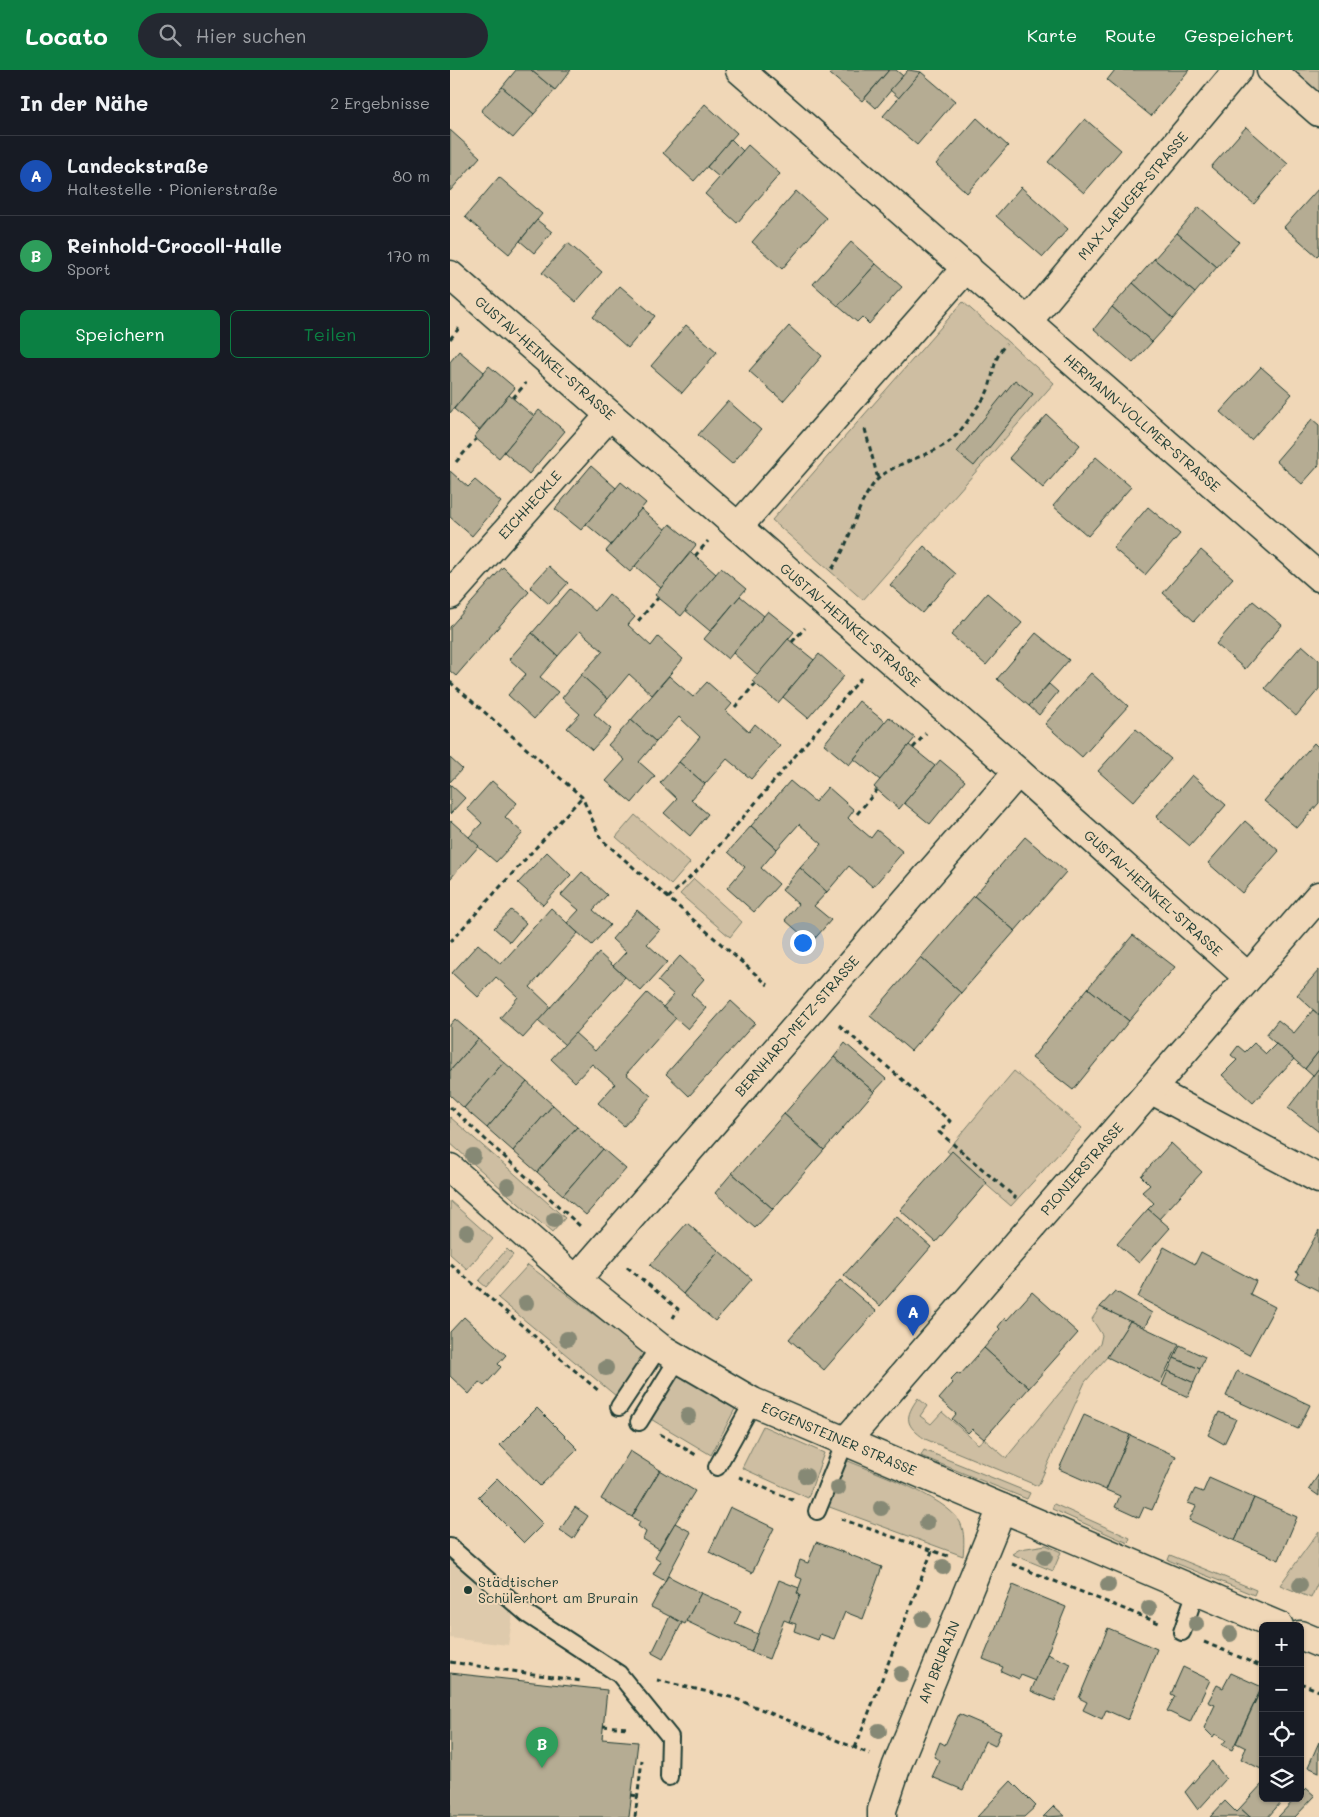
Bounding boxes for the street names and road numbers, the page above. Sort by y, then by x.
street label: MAX-LAEUGER-STRASSE [1073,128,1192,264]
street label: GUSTAV-HEINKEL-STRASSE [471,291,620,424]
street label: HERMANN-VOLLMER-STRASSE [1060,349,1225,496]
street label: EICHHECKLE [494,466,565,543]
street label: GUSTAV-HEINKEL-STRASSE [776,558,925,691]
street label: GUSTAV-HEINKEL-STRASSE [1080,825,1227,960]
street label: BERNHARD-METZ-STRASSE [730,951,863,1100]
street label: PIONIERSTRASSE [1036,1118,1127,1219]
street label: EGGENSTEINER STRASSE [759,1397,920,1480]
street label: AM BRURAIN [913,1618,964,1706]

